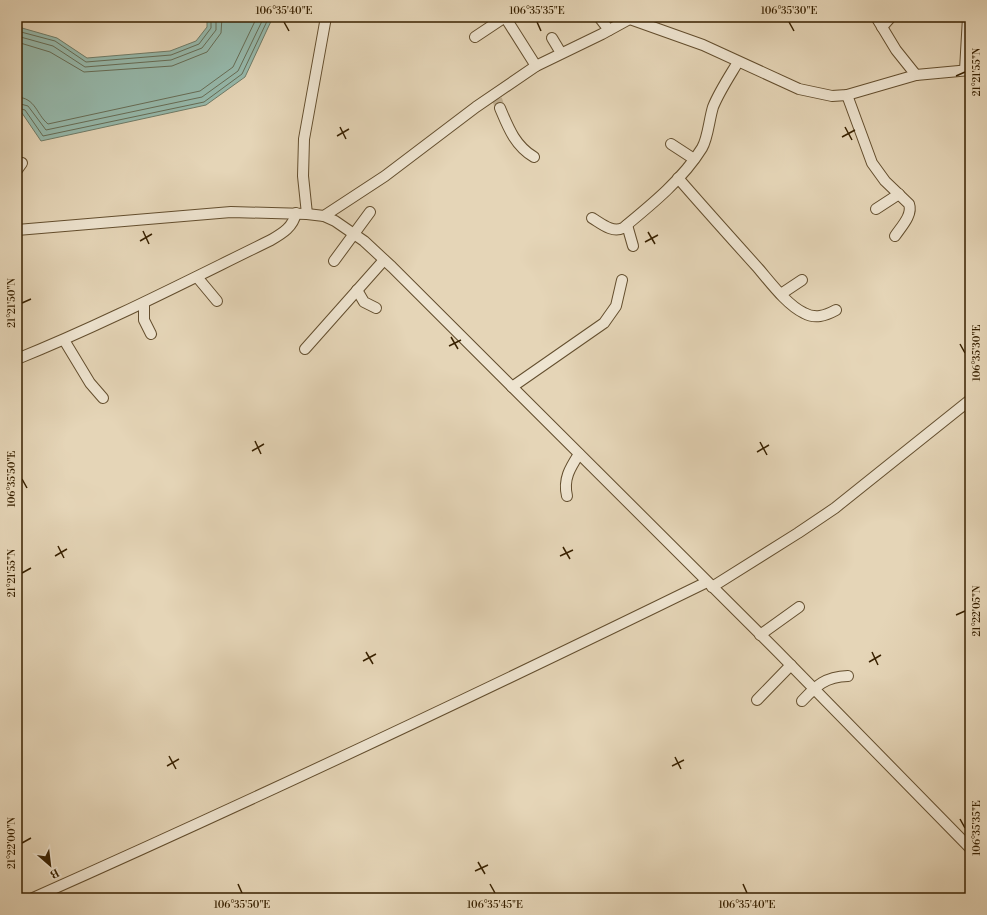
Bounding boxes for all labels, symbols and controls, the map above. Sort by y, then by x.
text: 106°35'40"E [255,5,313,17]
text: 106°35'35"E [509,5,565,17]
text: 106°35'30"E [761,5,817,17]
text: 21°21'55"N [971,47,983,96]
text: 21°21'50"N [6,278,18,328]
text: 106°35'30"E [971,325,983,381]
text: 106°35'50"E [6,451,18,507]
text: 21°21'55"N [6,548,18,597]
text: 21°22'05"N [971,585,983,636]
text: 106°35'35"E [971,800,983,856]
text: 21°22'00"N [6,816,18,869]
north arrow [30,845,70,885]
text: B [47,865,61,881]
text: 106°35'50"E [214,899,270,911]
text: 106°35'45"E [467,899,523,911]
text: 106°35'40"E [718,899,776,911]

